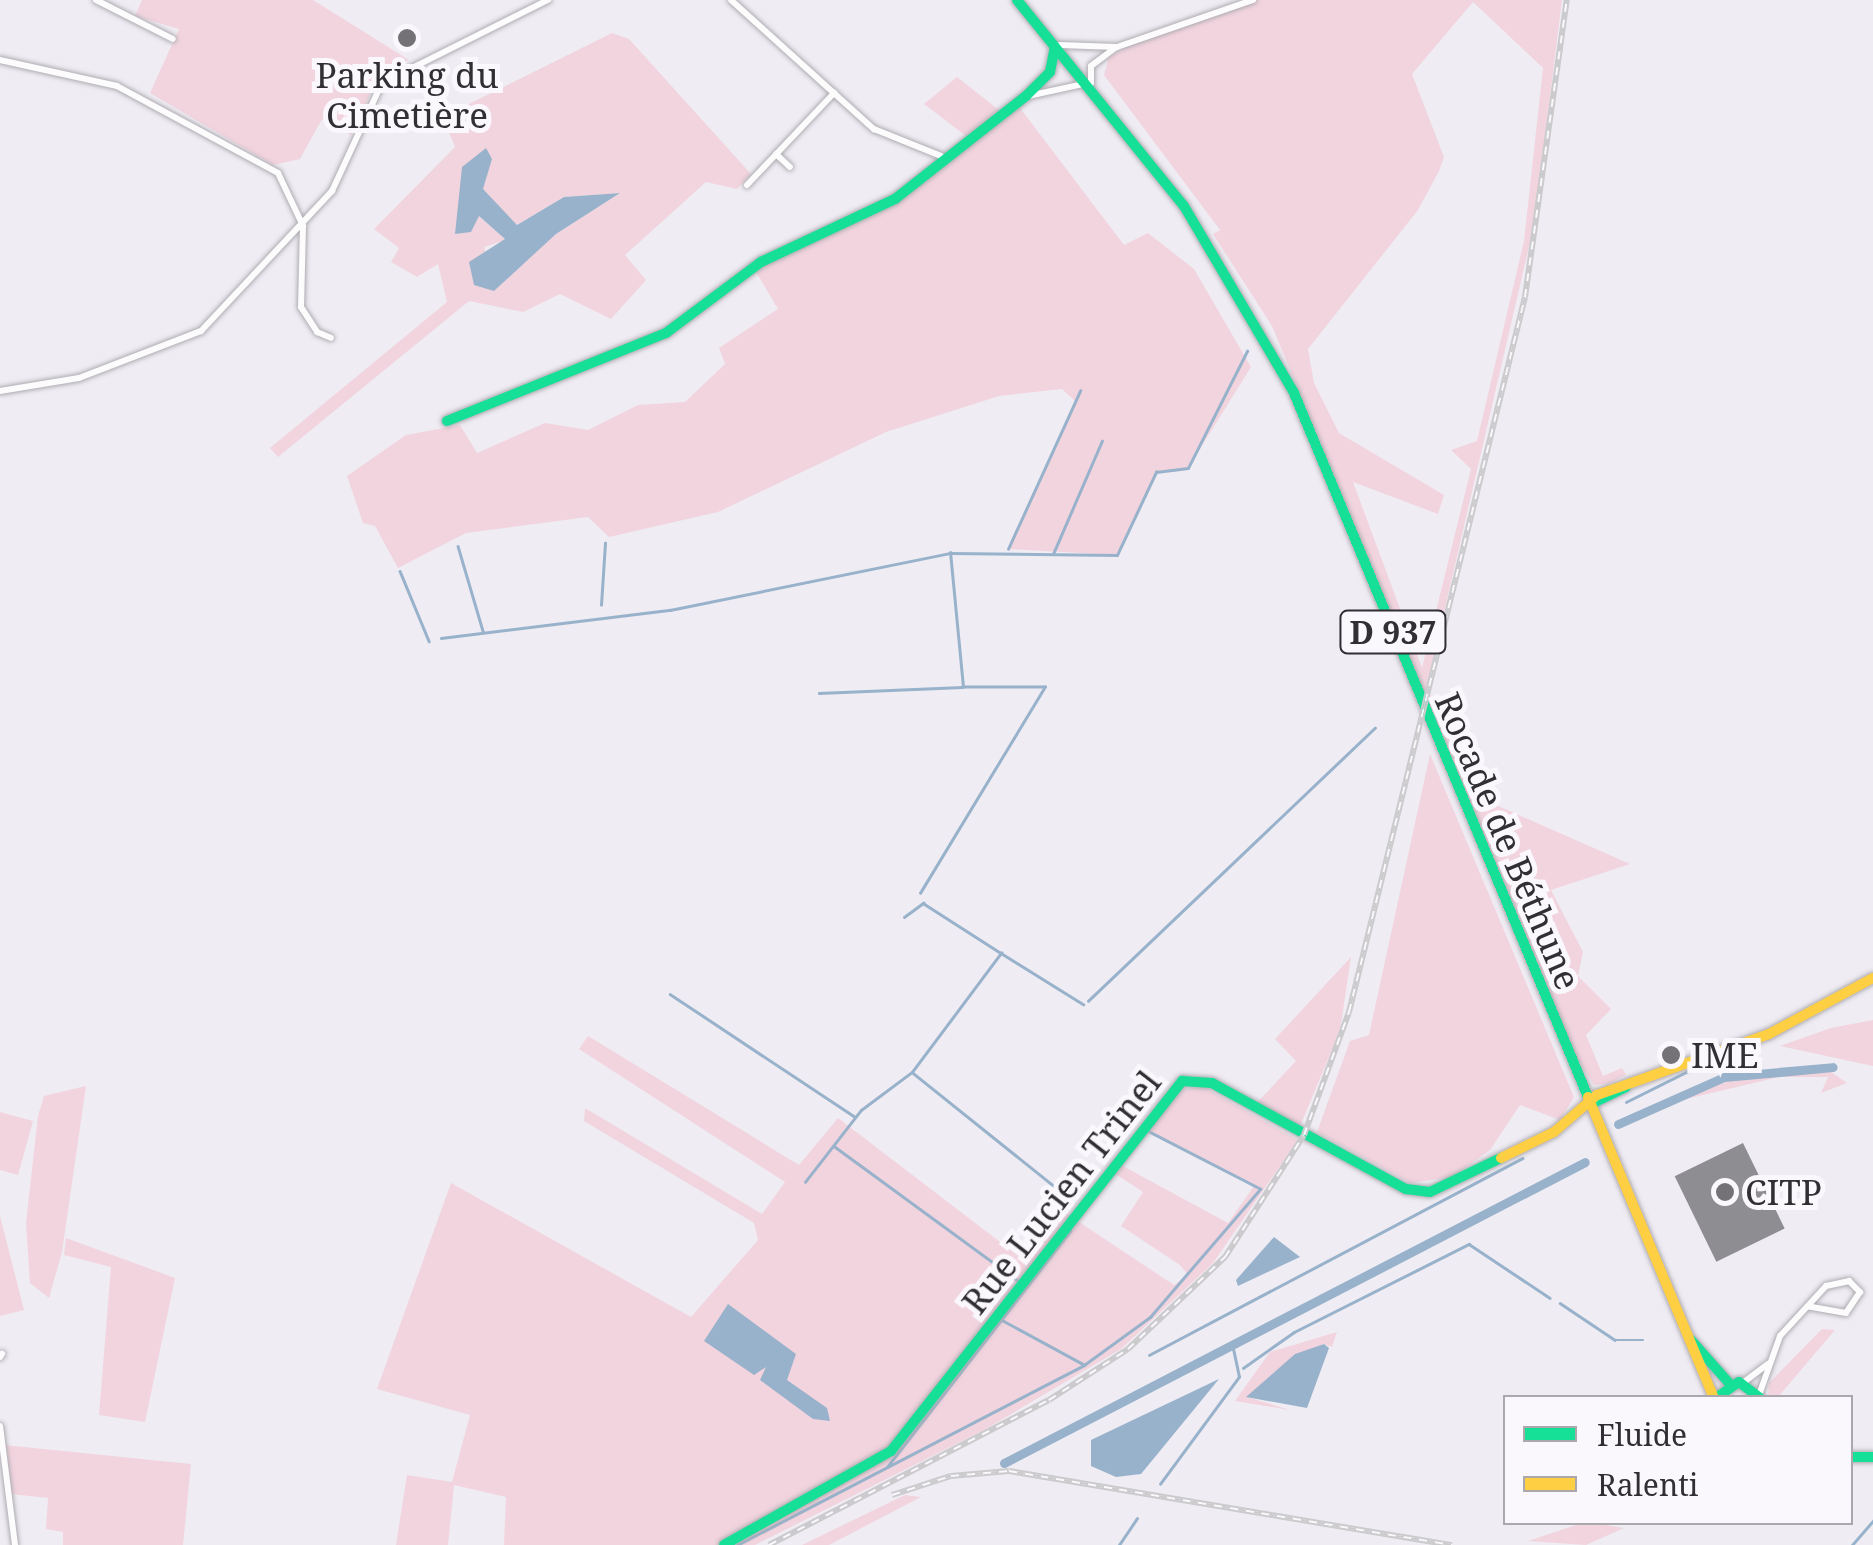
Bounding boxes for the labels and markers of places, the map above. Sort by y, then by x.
marker: Parking du Cimetière [396,27,418,49]
place label: Parking du Cimetière [315,54,499,136]
place label: IME [1691,1034,1758,1076]
marker: IME [1660,1044,1682,1066]
place label: CITP [1745,1171,1822,1213]
marker: CITP [1714,1181,1736,1203]

